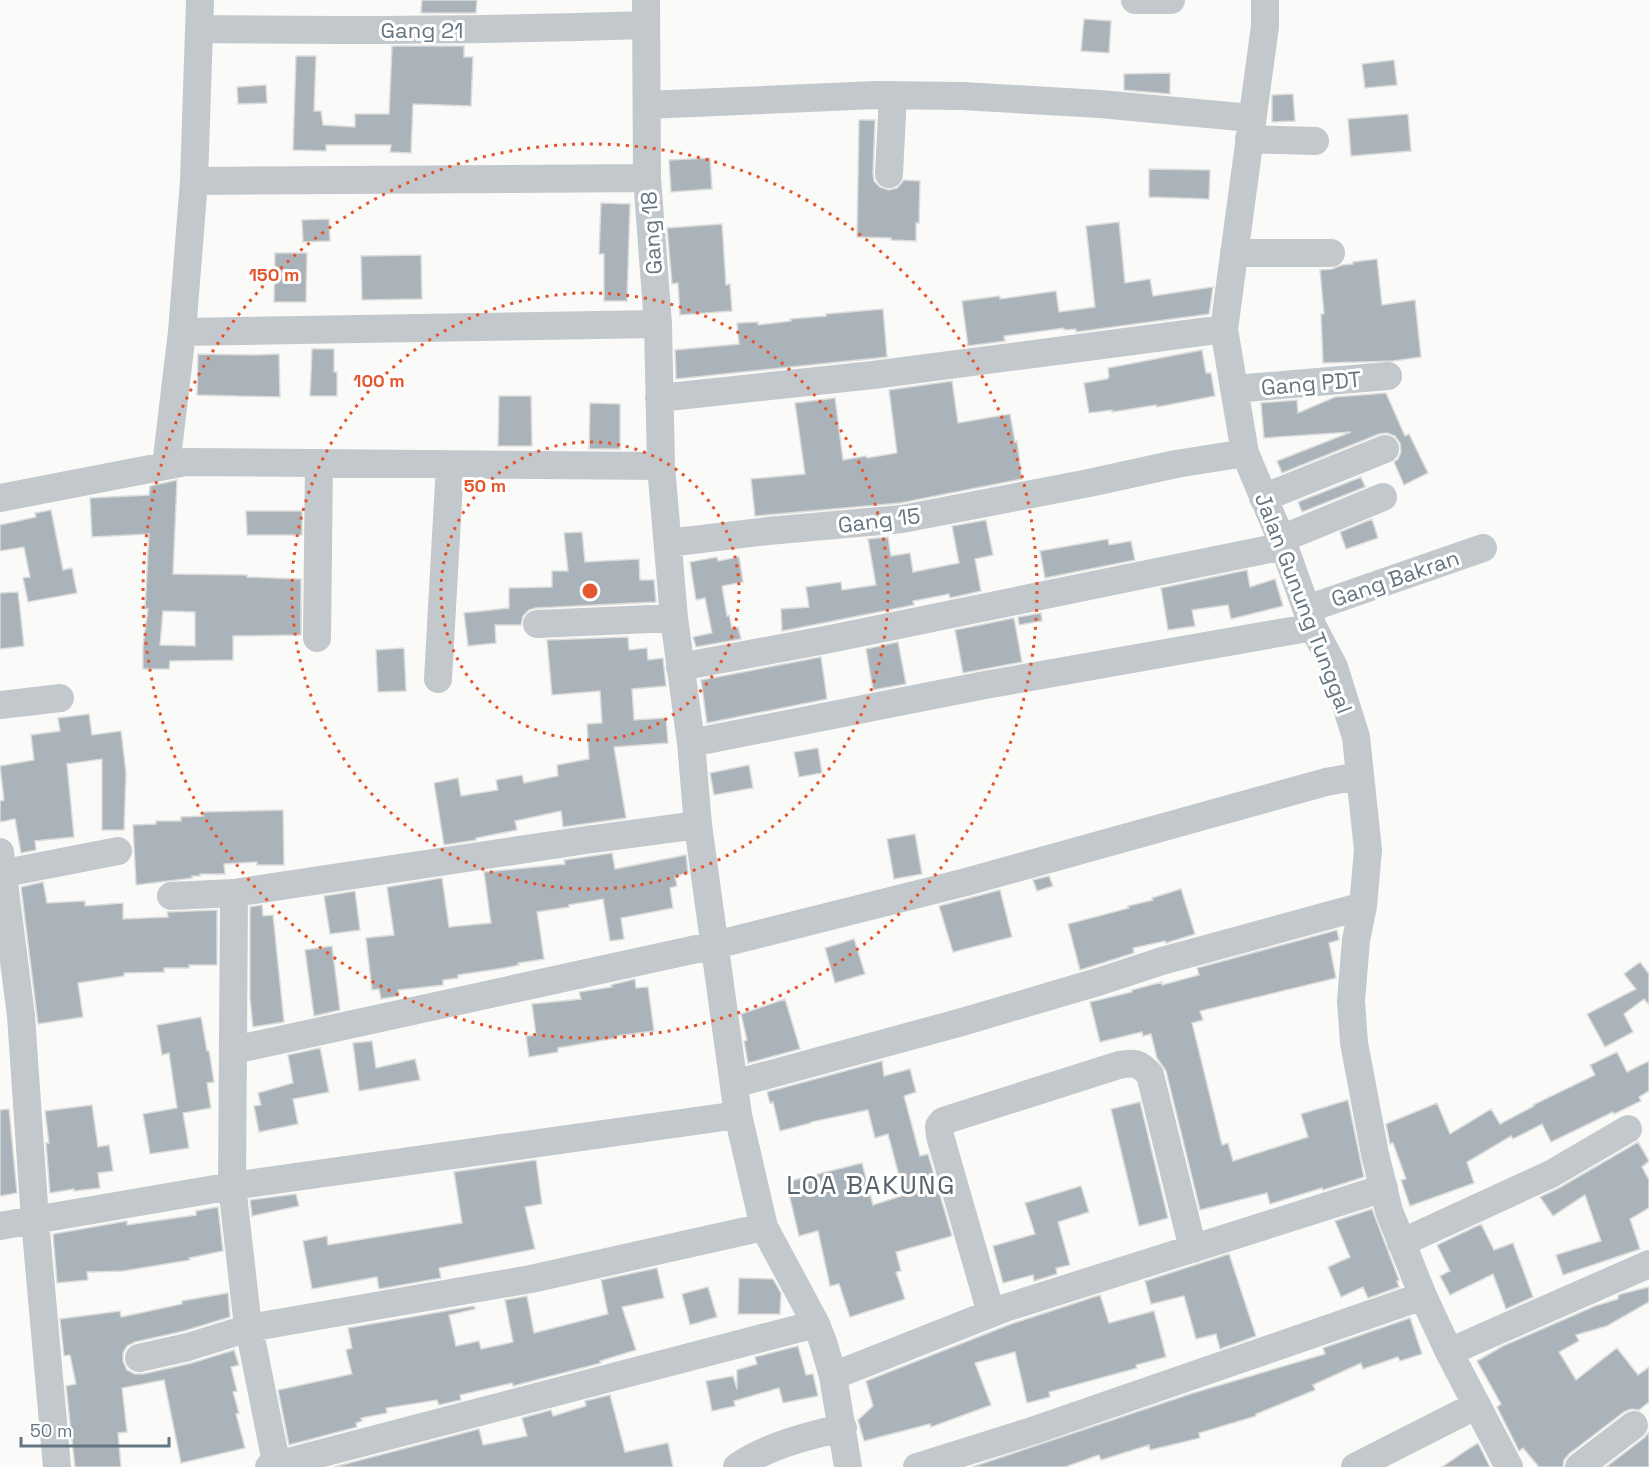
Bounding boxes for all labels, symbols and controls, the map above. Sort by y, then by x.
street label: Gang 21 [381,16,463,44]
street label: Gang 18 [634,190,668,276]
text: 150 m [249,263,299,286]
street label: Gang PDT [1260,365,1362,401]
text: 100 m [353,369,405,392]
text: 50 m [464,474,506,497]
street label: Jalan Gunung Tunggal [1249,489,1359,717]
street label: Gang 15 [836,501,922,539]
street label: Gang Bakran [1327,543,1463,613]
centre of rings [580,581,600,601]
district label: LOA BAKUNG [786,1168,956,1202]
scale bar [21,1410,170,1448]
text: 50 m [30,1419,72,1442]

